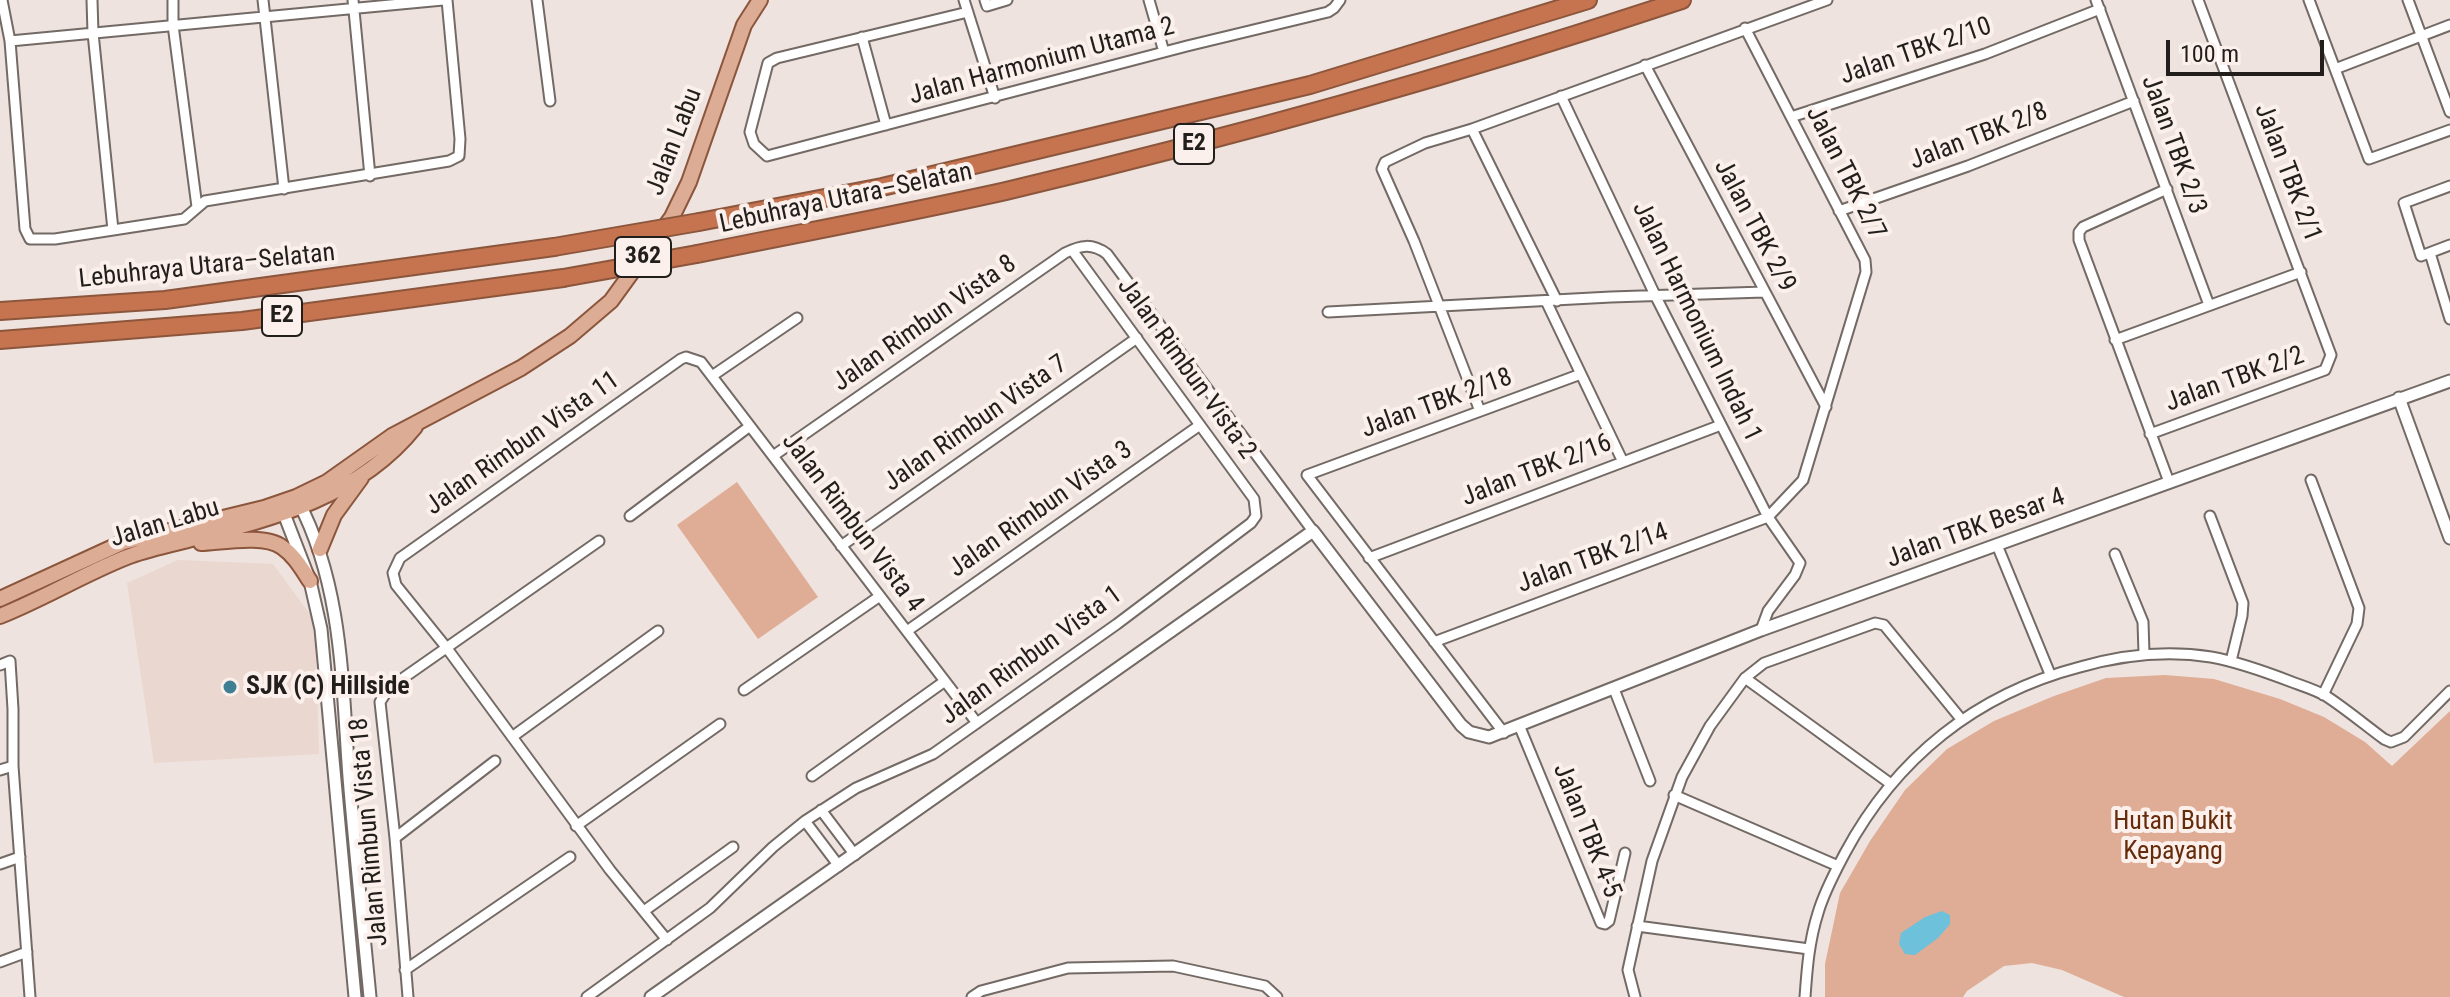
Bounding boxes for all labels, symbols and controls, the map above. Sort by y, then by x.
street label: Jalan Harmonium Utama 2 [906,12,1178,112]
street label: Jalan TBK 2/10 [1836,12,1996,92]
scale bar [2170,24,2328,74]
text: 100 m [2180,40,2239,68]
street label: Jalan TBK 2/3 [2134,71,2212,219]
street label: Jalan Labu [640,84,710,200]
street label: Jalan TBK 2/8 [1906,96,2052,178]
street label: Jalan TBK 2/1 [2246,100,2328,246]
street label: Jalan TBK 2/7 [1798,101,1892,245]
road number: E2 [1174,124,1214,164]
street label: Jalan TBK 2/9 [1706,155,1802,297]
street label: Lebuhraya Utara–Selatan [717,157,975,241]
street label: Jalan Harmonium Indah 1 [1624,197,1768,447]
road number: 362 [615,237,671,277]
street label: Lebuhraya Utara–Selatan [77,238,337,296]
street label: Jalan Rimbun Vista 8 [827,249,1023,399]
street label: Jalan Rimbun Vista 2 [1110,272,1262,466]
road number: E2 [262,296,302,336]
street label: Jalan TBK 2/2 [2161,341,2309,419]
street label: Jalan Rimbun Vista 7 [878,349,1074,499]
street label: Jalan TBK 2/18 [1357,362,1517,446]
street label: Jalan Rimbun Vista 11 [420,365,626,523]
street label: Jalan Rimbun Vista 4 [774,427,930,619]
street label: Jalan TBK 2/16 [1458,428,1616,514]
street label: Jalan Rimbun Vista 3 [943,435,1139,585]
street label: Jalan TBK Besar 4 [1883,482,2069,576]
street label: Jalan Labu [107,493,223,555]
street label: Jalan TBK 2/14 [1513,517,1673,601]
street label: Jalan Rimbun Vista 1 [935,580,1129,732]
place label: SJK (C) Hillside [246,671,410,703]
marker: SJK (C) Hillside [221,678,239,696]
street label: Jalan Rimbun Vista 18 [344,716,396,948]
street label: Jalan TBK 4-5 [1545,759,1627,903]
park label: Hutan Bukit Kepayang [2113,806,2233,868]

